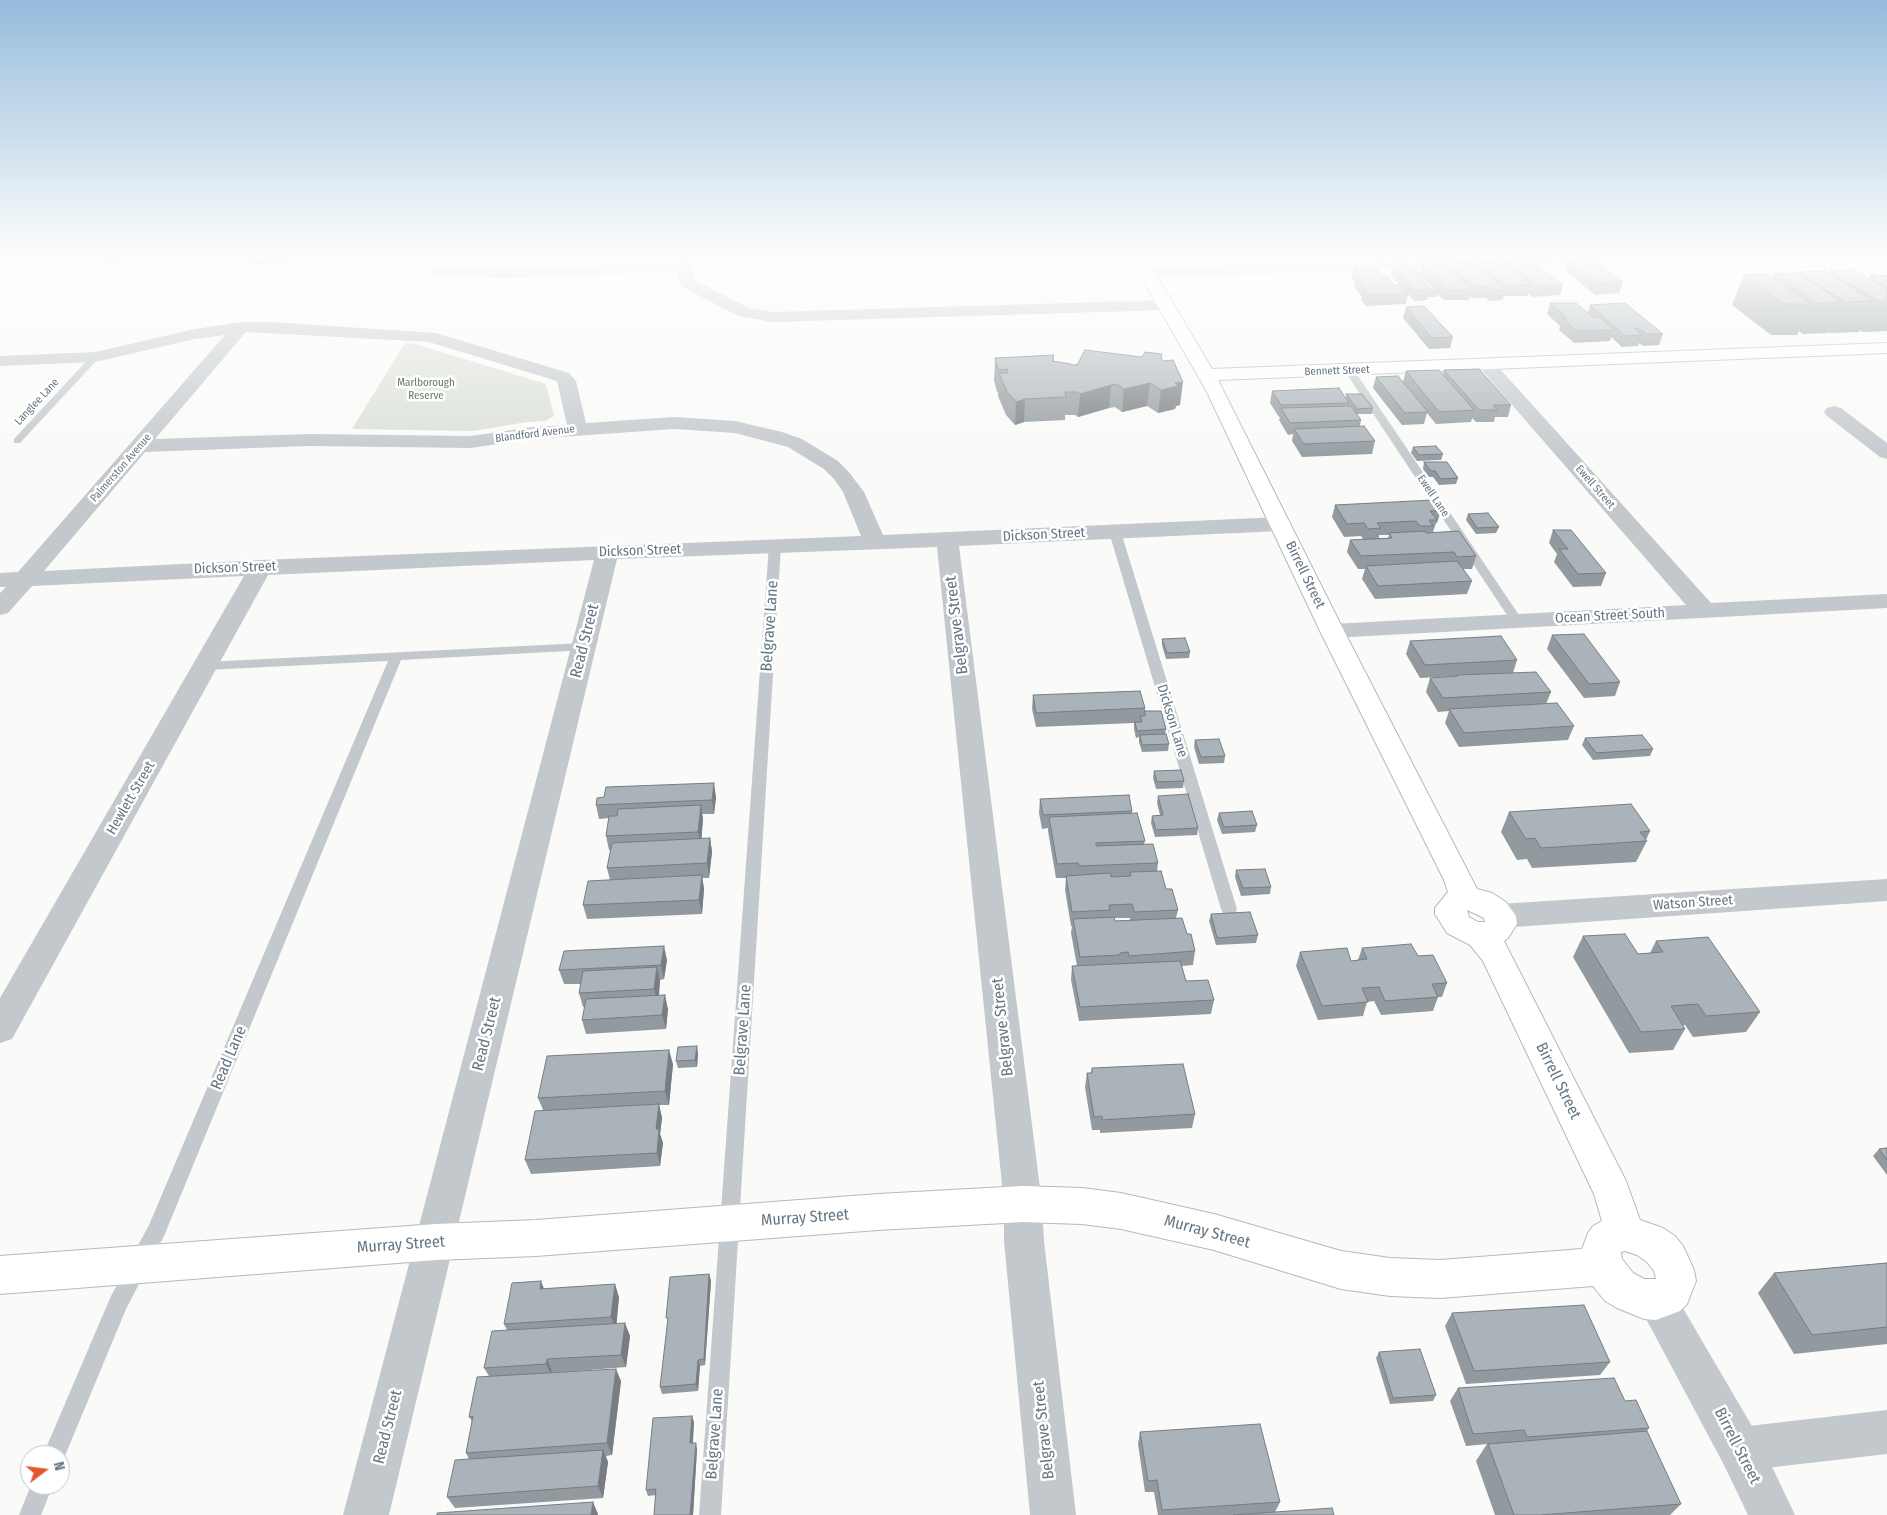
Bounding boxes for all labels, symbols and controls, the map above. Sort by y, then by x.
street label: Bennett Street [1304,363,1370,379]
street label: Langlee Lane [12,376,62,428]
park label: Marlborough Reserve [397,376,455,402]
street label: Blandford Avenue [494,423,576,445]
street label: Palmerston Avenue [88,431,154,505]
street label: Ewell Street [1573,463,1617,511]
street label: Ewell Lane [1414,473,1452,519]
street label: Dickson Street [1002,524,1086,546]
street label: Birrell Street [1282,539,1328,611]
street label: Dickson Street [598,541,682,561]
street label: Dickson Street [193,558,277,578]
street label: Belgrave Street [941,575,973,675]
street label: Belgrave Lane [757,580,783,672]
street label: Read Street [567,602,603,680]
street label: Ocean Street South [1555,605,1665,627]
street label: Dickson Lane [1153,683,1191,759]
street label: Hewlett Street [103,758,159,838]
street label: Watson Street [1653,892,1733,914]
street label: Belgrave Street [988,977,1018,1077]
street label: Belgrave Lane [730,984,756,1076]
street label: Read Street [469,995,505,1073]
street label: Read Lane [207,1023,251,1093]
street label: Birrell Street [1531,1040,1585,1122]
street label: Murray Street [760,1205,850,1231]
street label: Murray Street [1162,1211,1252,1253]
street label: Murray Street [356,1232,446,1258]
street label: Belgrave Street [1029,1380,1059,1480]
street label: Read Street [370,1388,406,1466]
street label: Belgrave Lane [702,1388,728,1480]
street label: Birrell Street [1710,1405,1764,1487]
north arrow [20,1445,70,1495]
text: N [50,1460,68,1472]

